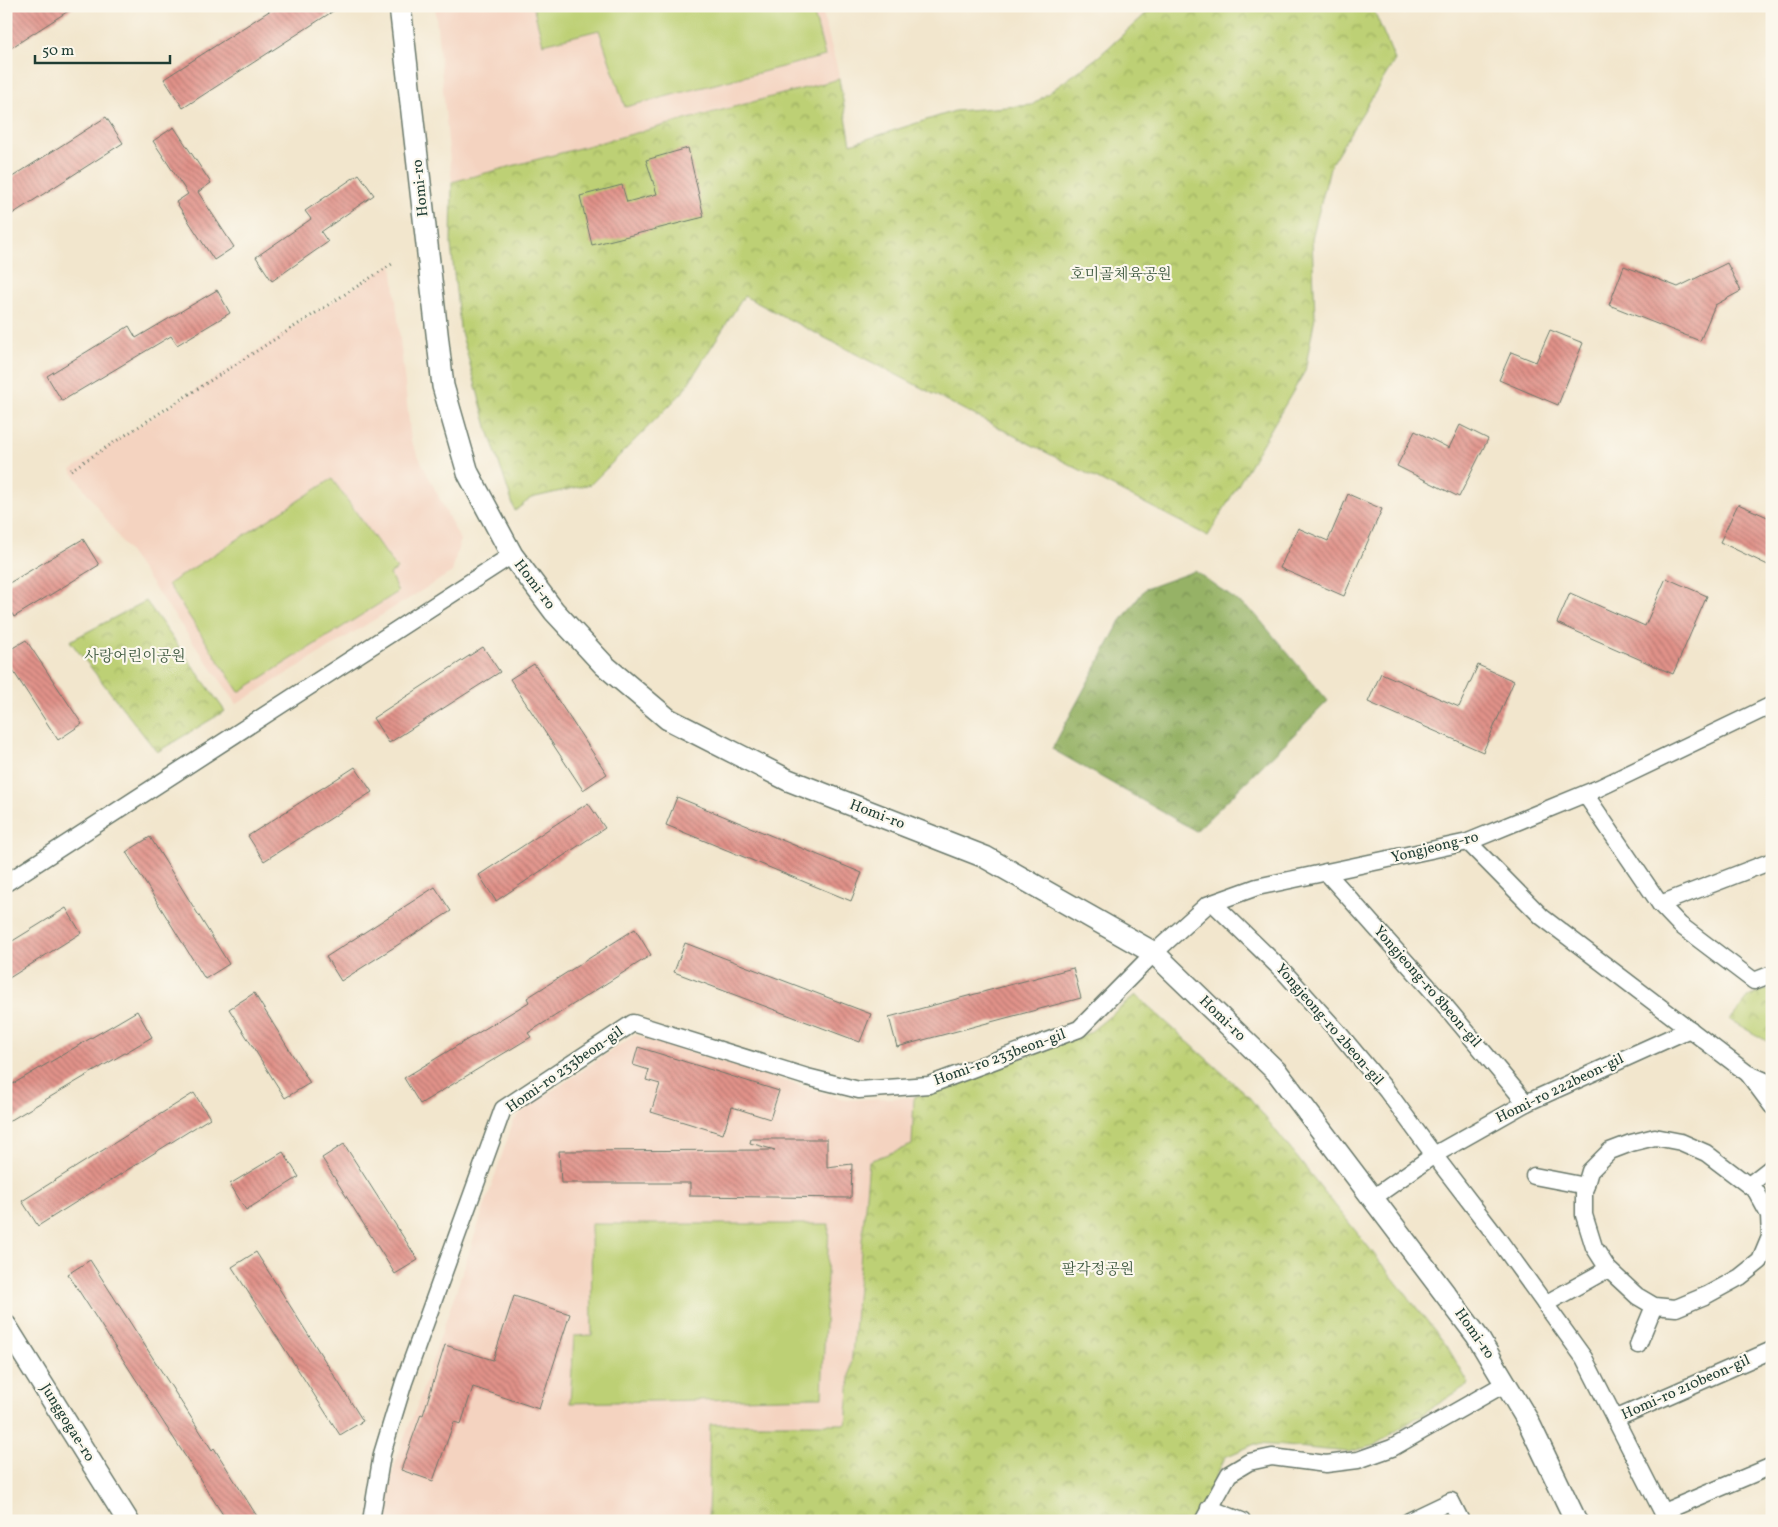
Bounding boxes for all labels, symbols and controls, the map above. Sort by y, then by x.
scale bar [35,32,170,64]
text: 50 m [42,41,74,62]
street label: Homi-ro [408,158,434,218]
park label: 호미골체육공원 [1070,265,1172,286]
street label: Homi-ro [508,556,560,614]
park label: 사랑어린이공원 [84,647,186,668]
street label: Homi-ro [846,795,908,835]
street label: Yongjeong-ro [1389,827,1481,869]
street label: Yongjeong-ro 8beon-gil [1368,922,1486,1052]
street label: Yongjeong-ro 2beon-gil [1270,959,1388,1091]
street label: Homi-ro [1194,991,1250,1047]
street label: Homi-ro 233beon-gil [502,1022,628,1118]
street label: Homi-ro 233beon-gil [931,1024,1069,1092]
street label: Homi-ro 222beon-gil [1492,1049,1628,1129]
park label: 팔각정공원 [1062,1260,1134,1281]
street label: Homi-ro [1449,1304,1499,1364]
street label: Homi-ro 210beon-gil [1618,1350,1754,1426]
street label: Junggogae-ro [35,1380,99,1466]

